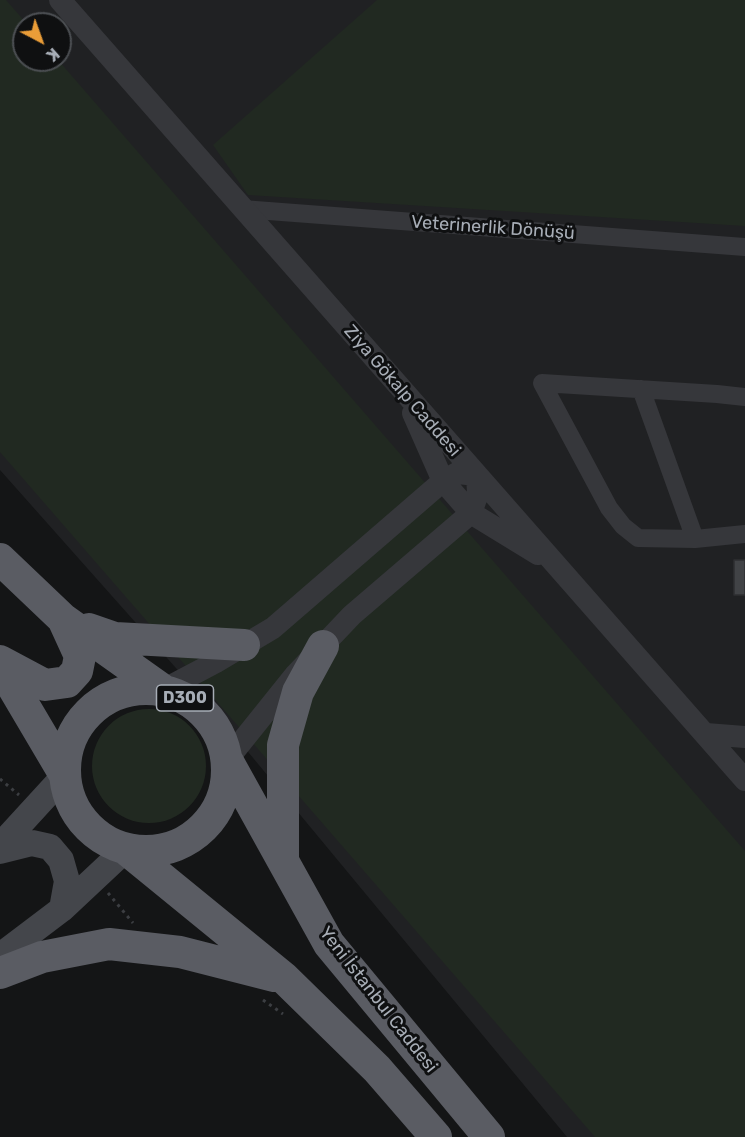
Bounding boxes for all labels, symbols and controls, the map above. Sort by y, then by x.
north arrow [12,12,72,72]
text: K [43,44,63,65]
street label: Veterinerlik Dönüşü [410,212,576,244]
street label: Ziya Gökalp Caddesi [339,321,465,461]
road number: D300 [156,685,213,711]
street label: Yeni İstanbul Caddesi [314,923,442,1077]

